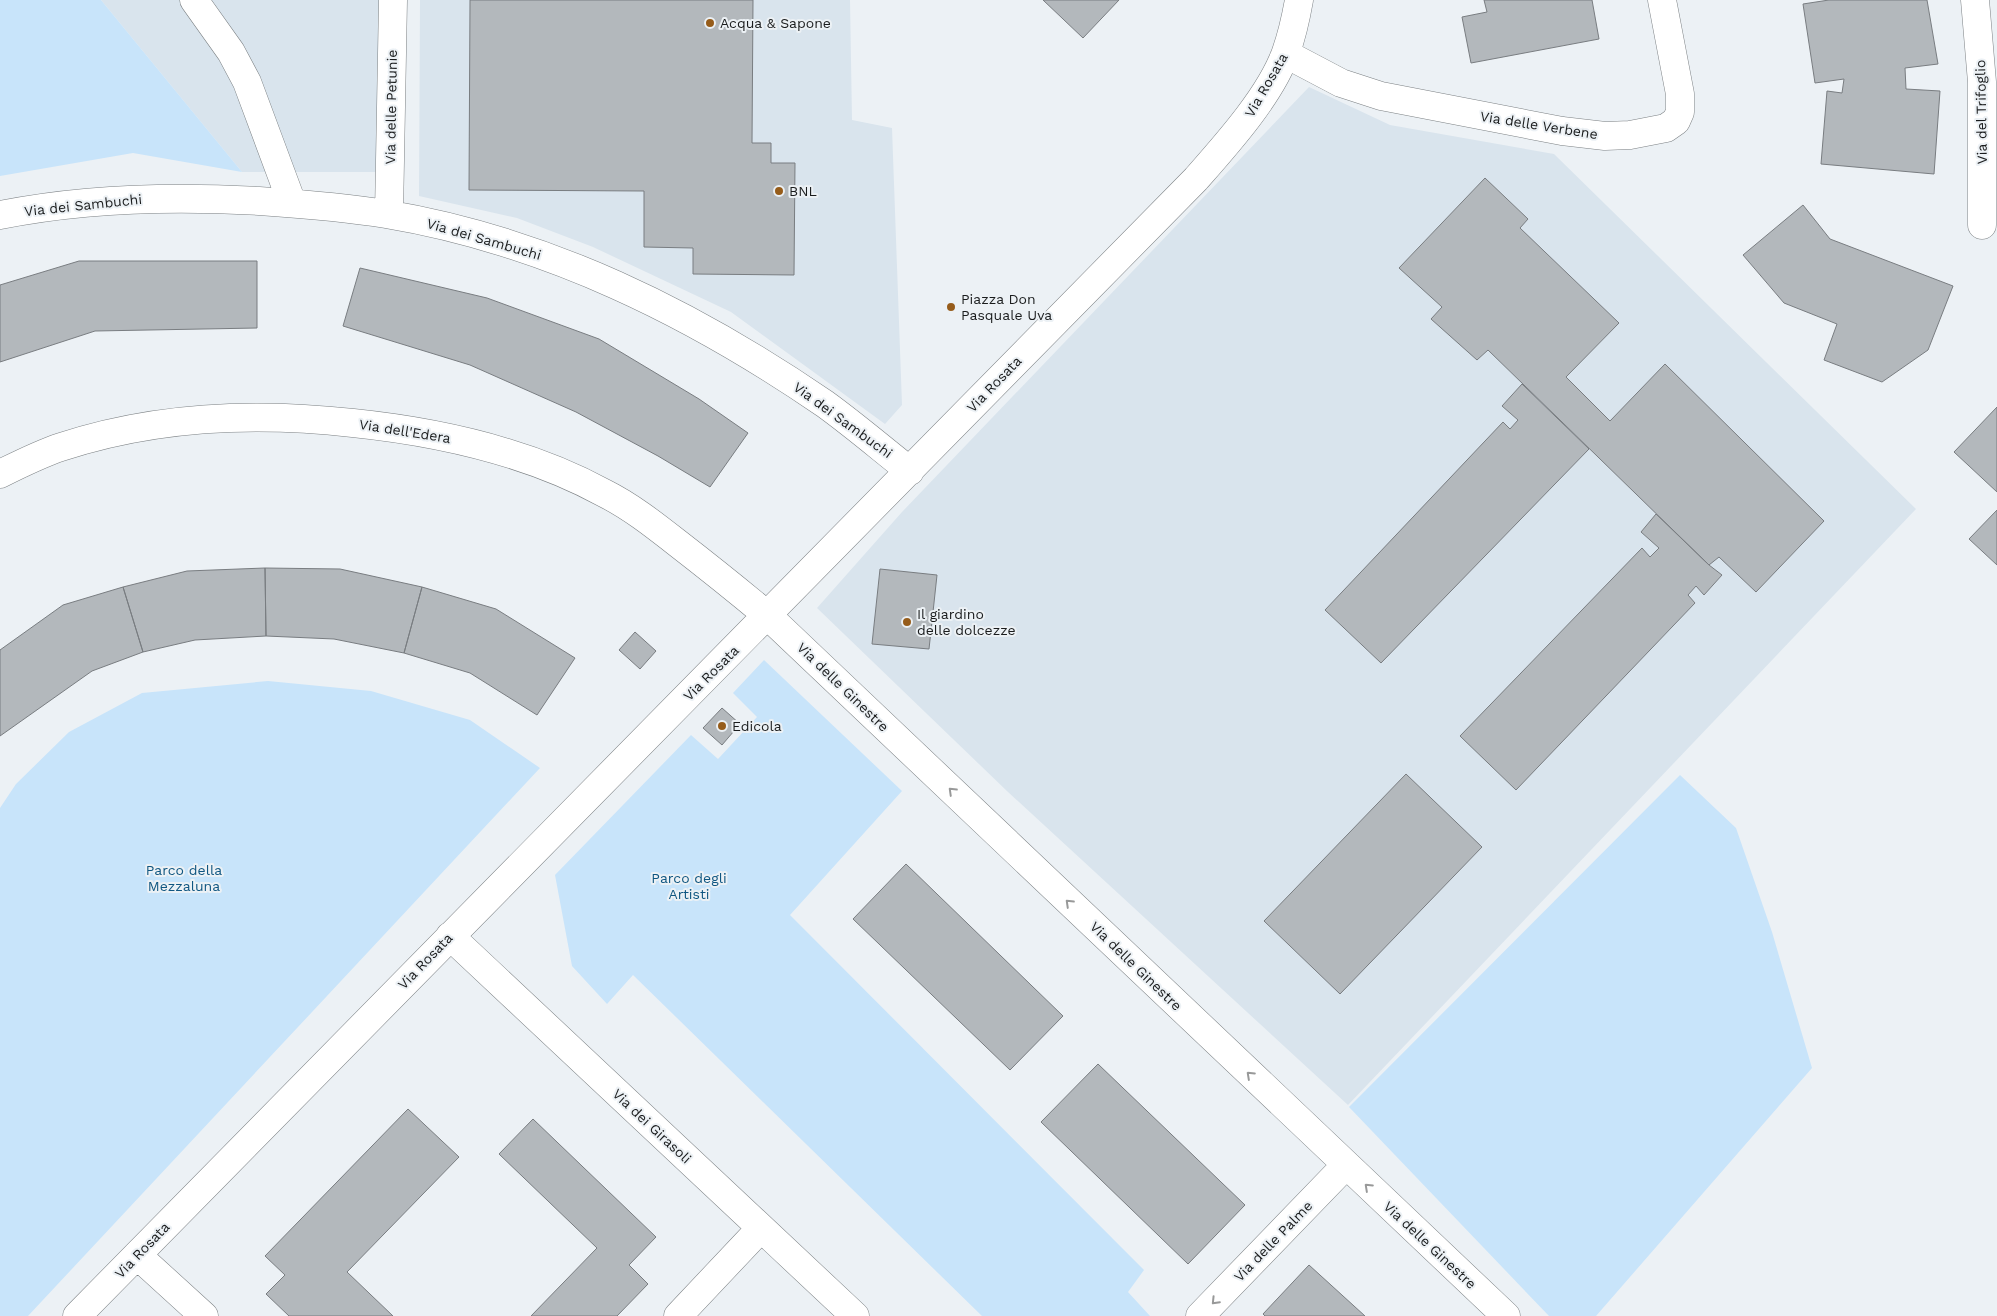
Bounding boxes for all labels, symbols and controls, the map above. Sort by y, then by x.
place label: Acqua & Sapone [720,15,831,31]
marker: Acqua & Sapone [704,17,716,29]
street label: Via delle Petunie [382,50,400,164]
street label: Via Rosata [1241,50,1291,120]
street label: Via del Trifoglio [1972,60,1990,164]
street label: Via delle Verbene [1479,108,1599,142]
place label: BNL [789,183,817,199]
marker: BNL [773,185,785,197]
street label: Via dei Sambuchi [23,191,143,219]
street label: Via dei Sambuchi [425,215,543,263]
place label: Piazza Don Pasquale Uva [961,291,1052,323]
marker: Piazza Don Pasquale Uva [945,301,957,313]
street label: Via Rosata [963,353,1025,415]
street label: Via dei Sambuchi [790,379,896,461]
street label: Via dell'Edera [358,416,452,446]
place label: Il giardino delle dolcezze [917,606,1016,638]
marker: Il giardino delle dolcezze [901,616,913,628]
street label: Via delle Ginestre [794,639,892,735]
street label: Via Rosata [680,642,742,704]
place label: Edicola [732,718,782,734]
marker: Edicola [716,720,728,732]
one-way arrow [948,787,957,796]
park label: Parco della Mezzaluna [146,862,222,894]
park label: Parco degli Artisti [651,870,727,902]
one-way arrow [1066,900,1075,909]
street label: Via delle Ginestre [1087,918,1185,1014]
street label: Via Rosata [394,930,456,992]
one-way arrow [1247,1072,1256,1081]
street label: Via dei Girasoli [609,1085,695,1167]
one-way arrow [1365,1184,1374,1193]
street label: Via delle Palme [1231,1197,1315,1285]
street label: Via delle Ginestre [1380,1198,1480,1292]
street label: Via Rosata [111,1219,173,1281]
one-way arrow [1211,1295,1220,1304]

